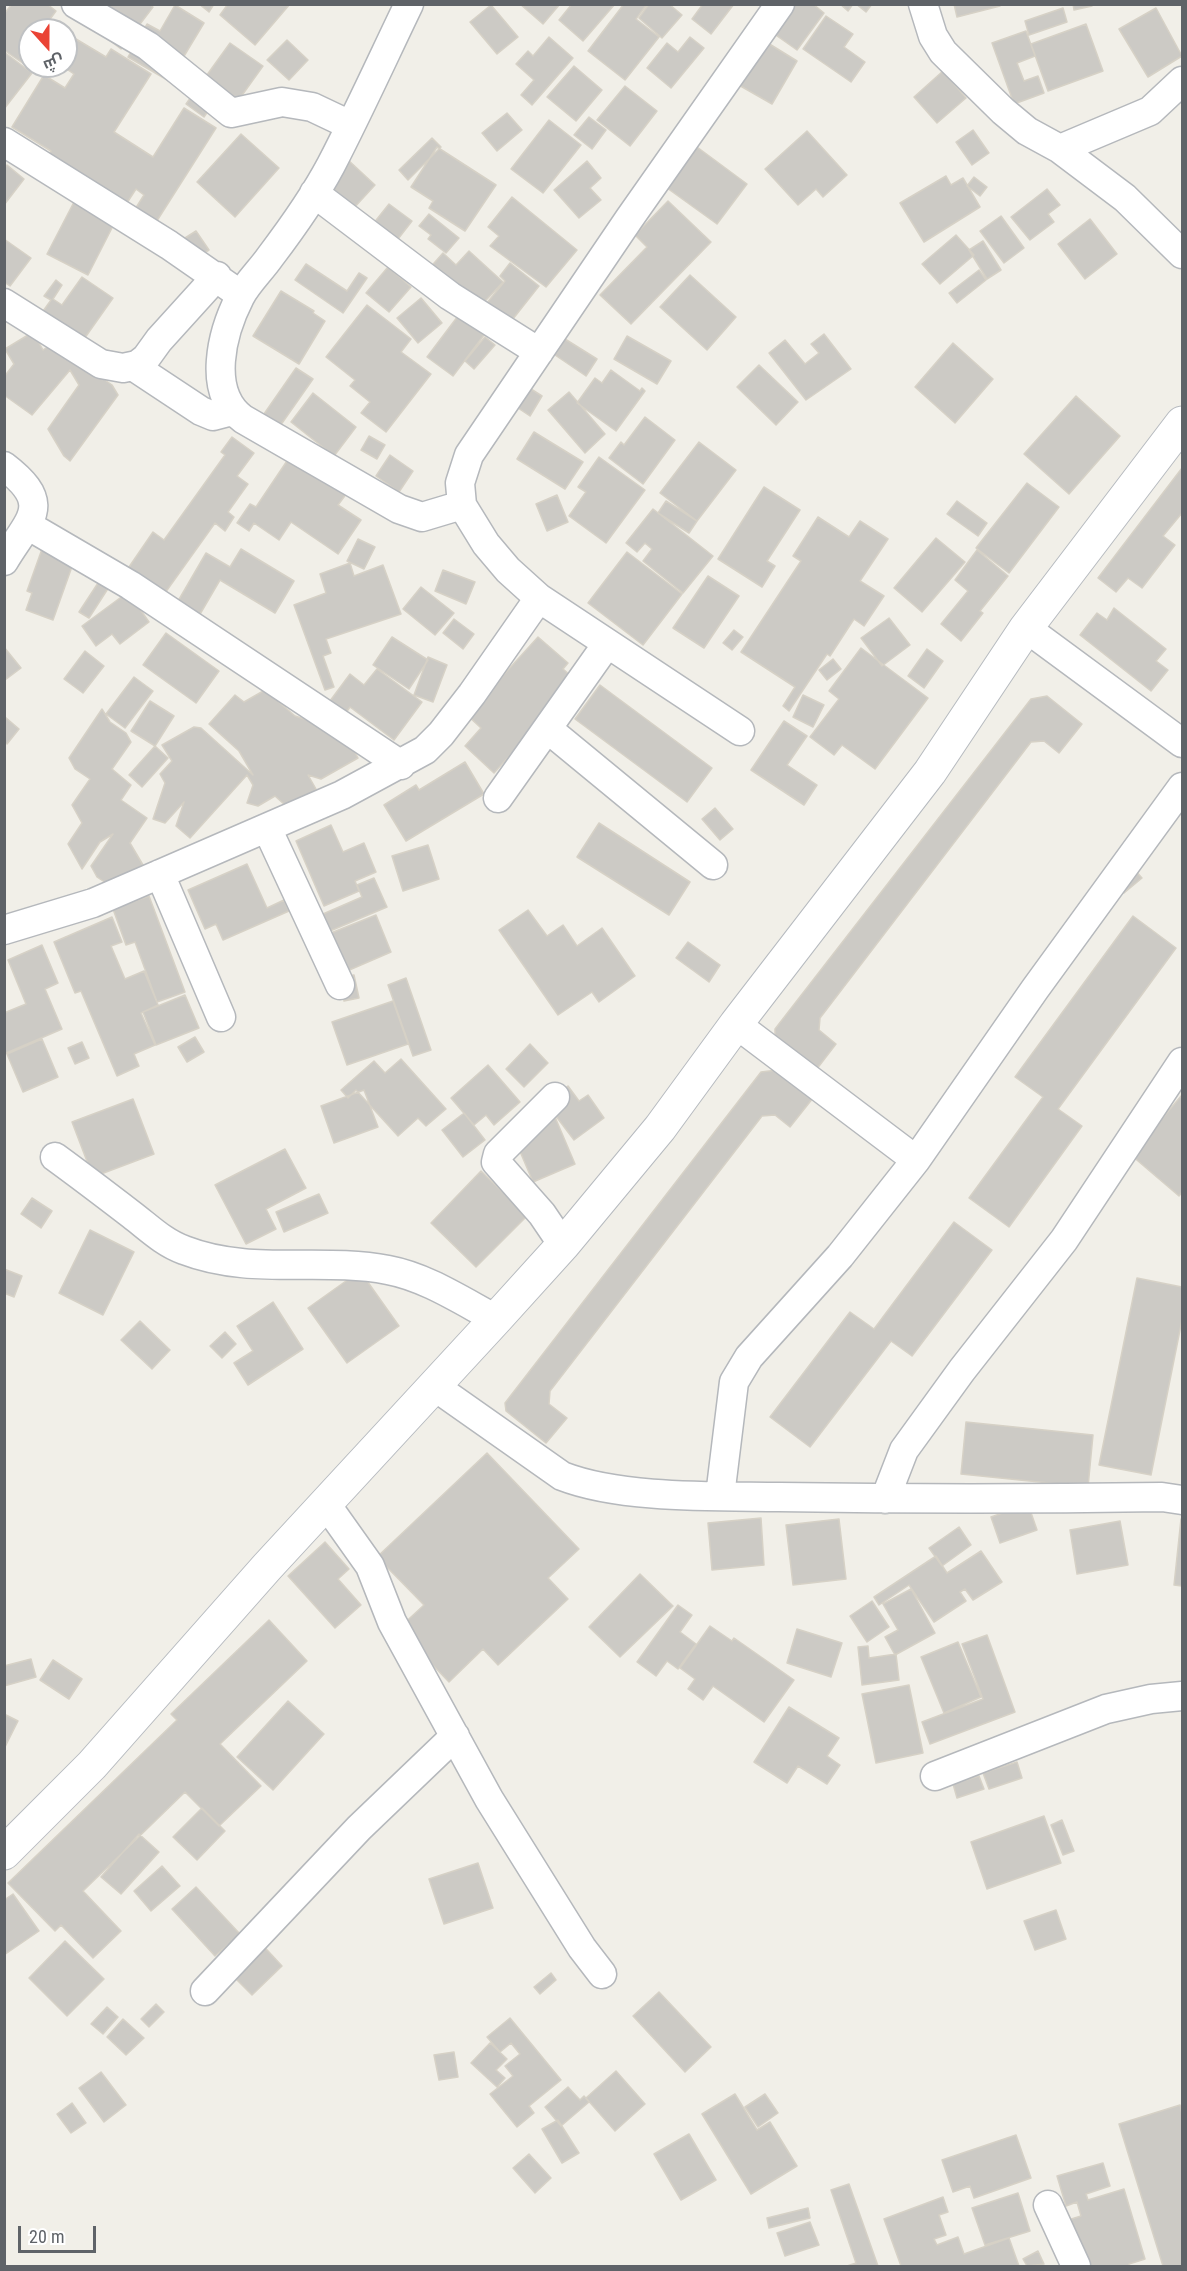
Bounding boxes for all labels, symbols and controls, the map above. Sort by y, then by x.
north arrow [18,18,78,78]
text: ش [41,51,67,76]
scale bar [21,2214,99,2252]
text: 20 m [29,2226,64,2247]

